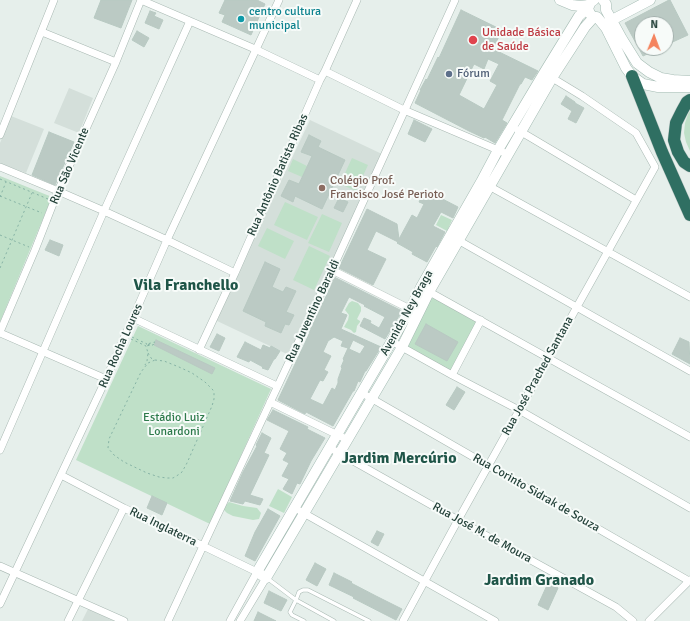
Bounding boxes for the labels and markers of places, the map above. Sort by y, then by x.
place label: centro cultura municipal [249,5,321,33]
marker: centro cultura municipal [236,14,246,24]
place label: Unidade Básica de Saúde [482,26,561,54]
marker: Unidade Básica de Saúde [467,34,479,46]
place label: Fórum [457,67,490,81]
marker: Fórum [444,69,454,79]
place label: Colégio Prof. Francisco José Perioto [330,174,444,202]
marker: Colégio Prof. Francisco José Perioto [317,183,327,193]

